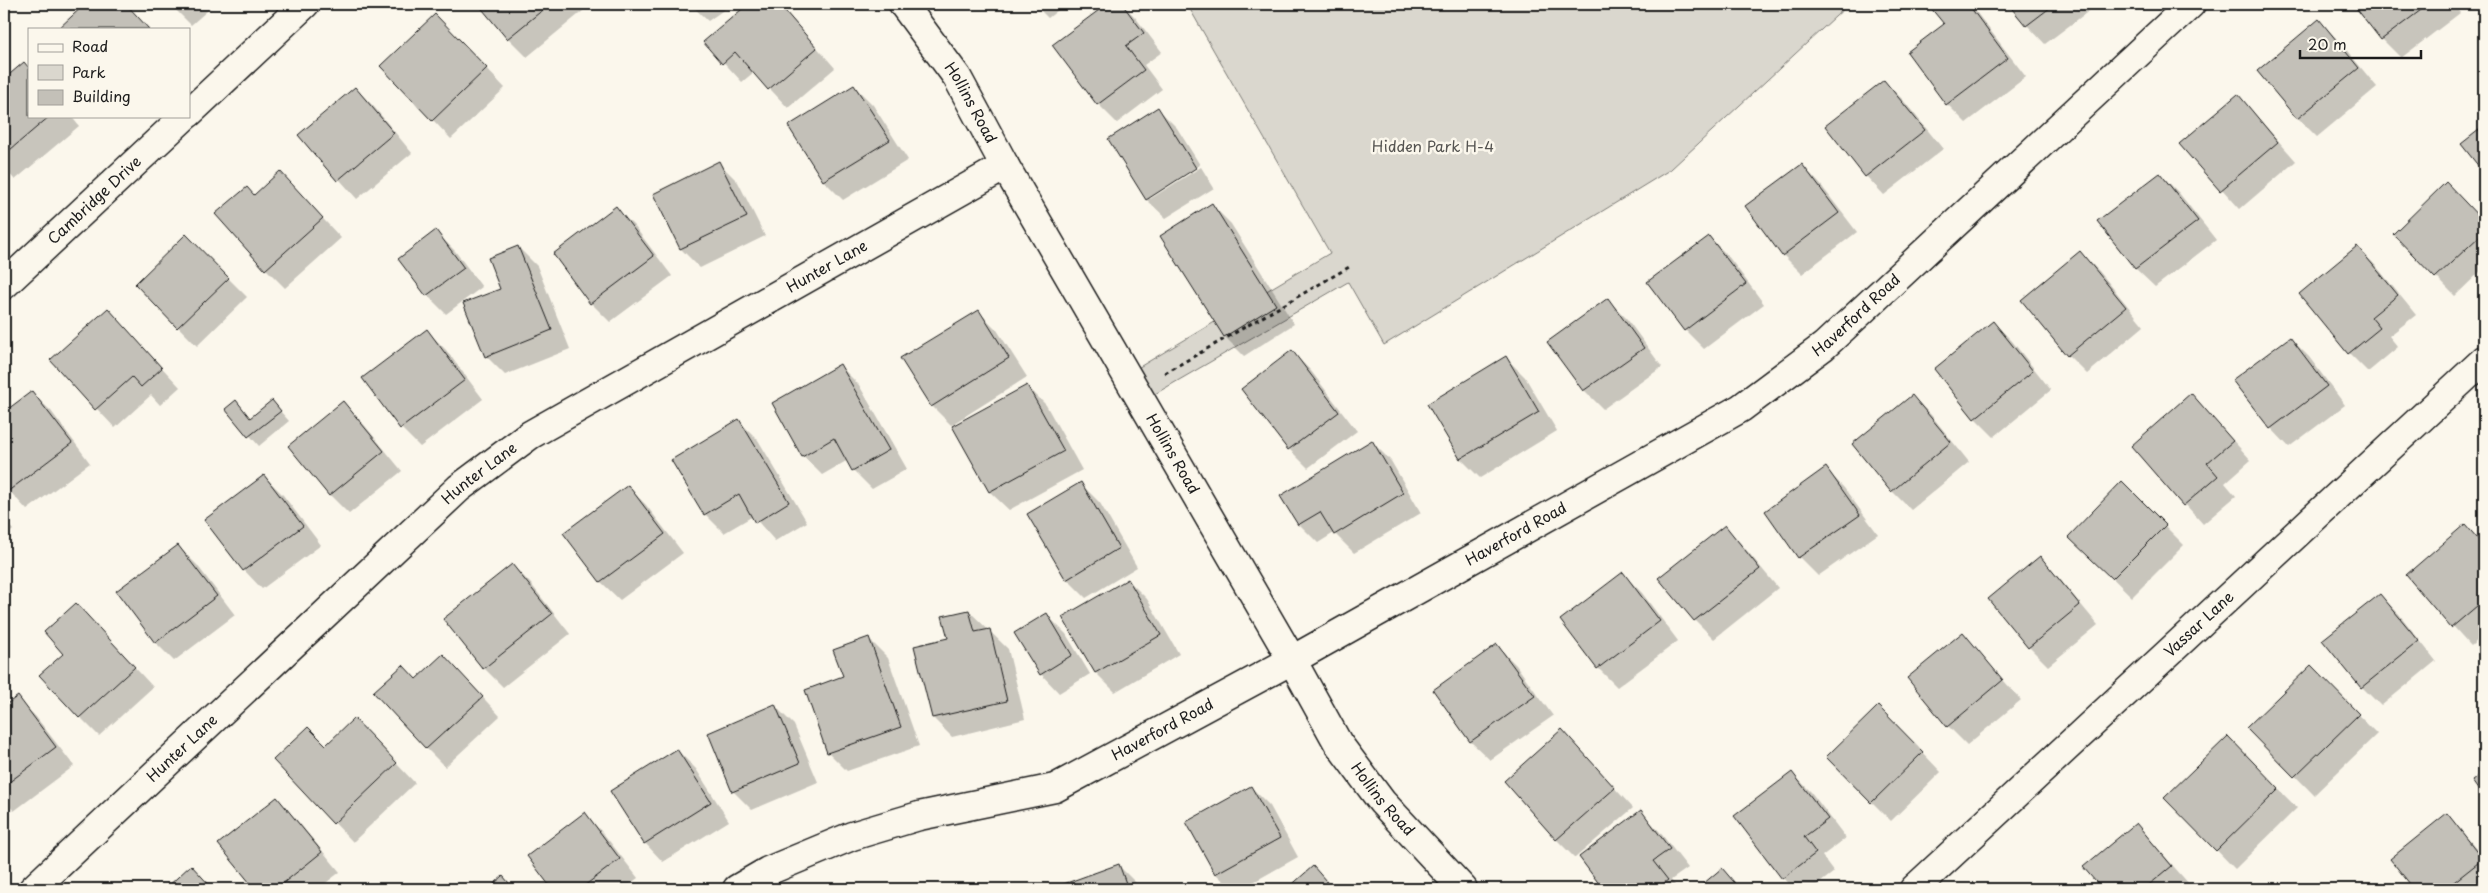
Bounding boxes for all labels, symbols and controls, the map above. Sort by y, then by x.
legend [28,28,190,118]
scale bar [2300,28,2422,60]
text: 20 m [2308,32,2347,55]
text: Road [72,34,108,57]
street label: Hollins Road [940,57,1004,147]
text: Park [72,60,106,83]
text: Building [72,84,131,107]
park label: Hidden Park H-4 [1372,134,1494,157]
street label: Cambridge Drive [42,150,146,249]
street label: Hunter Lane [782,233,871,298]
street label: Haverford Road [1807,268,1905,361]
street label: Hollins Road [1141,409,1206,498]
street label: Hunter Lane [436,436,521,509]
street label: Haverford Road [1460,495,1570,571]
street label: Vassar Lane [2158,585,2238,662]
street label: Haverford Road [1107,692,1217,766]
street label: Hunter Lane [141,708,222,787]
street label: Hollins Road [1346,757,1421,840]

